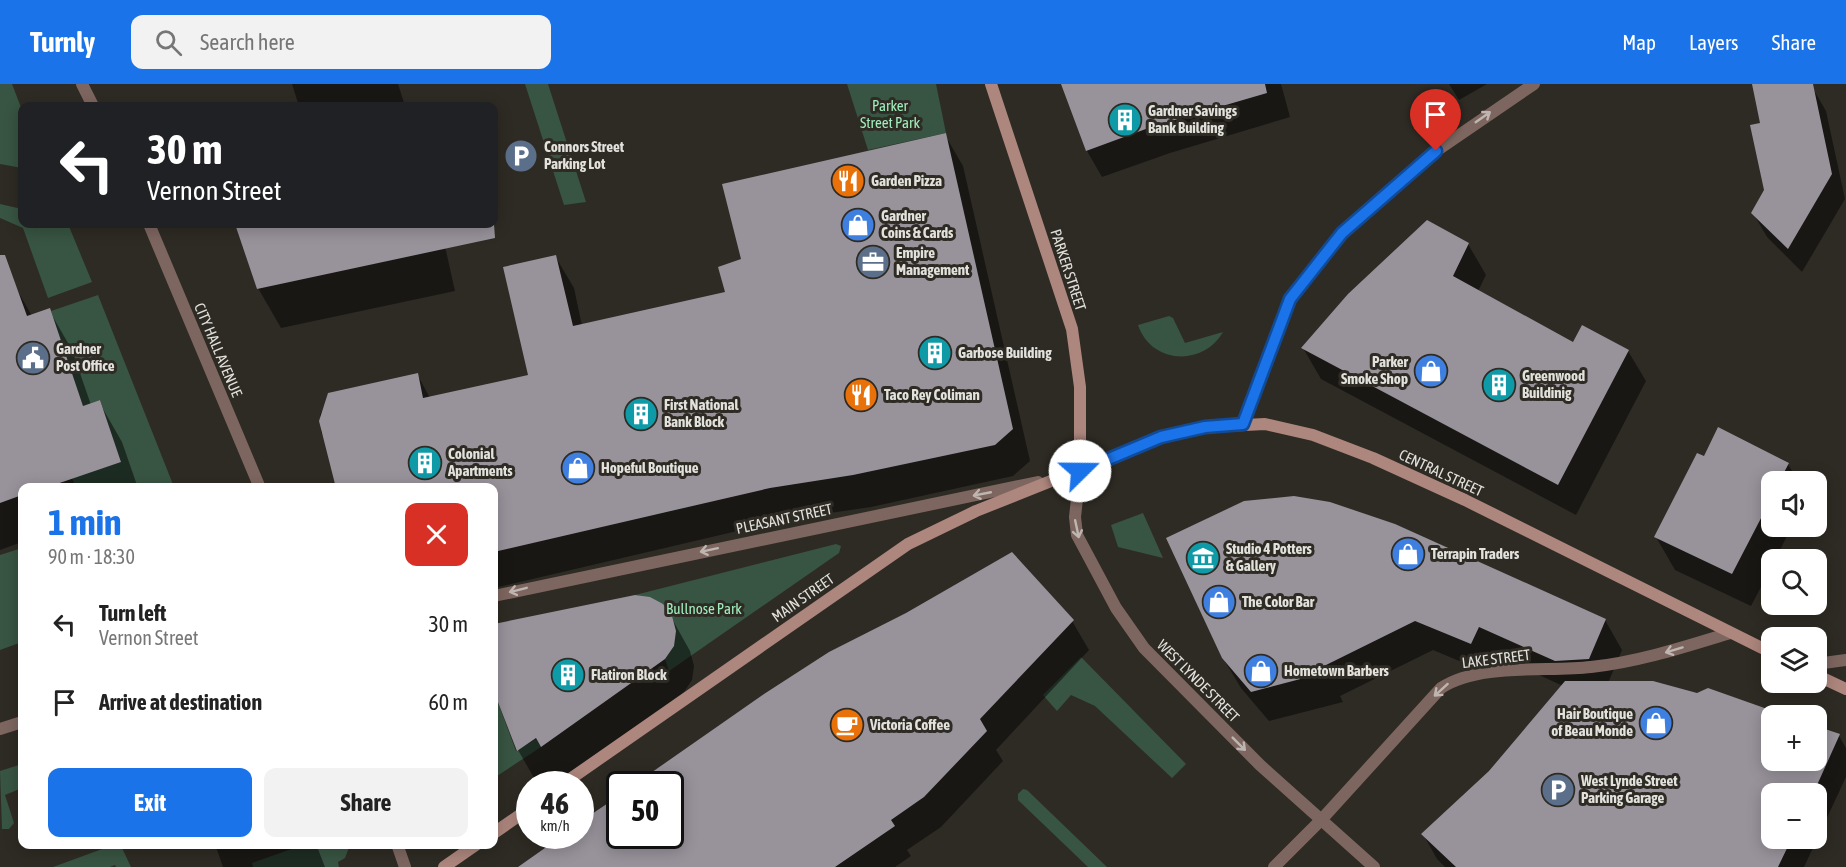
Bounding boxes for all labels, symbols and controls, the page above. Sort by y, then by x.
search box [131,15,551,69]
text: Turnly [30,26,95,58]
icon: search [152,26,185,59]
text: Search here [200,29,295,55]
text: Map [1622,30,1656,54]
text: Layers [1689,30,1739,54]
text: Share [1772,30,1816,54]
pin [1410,89,1461,151]
park label: Parker Street Park [860,97,920,131]
icon: arrive [1419,98,1452,131]
building icon: Gardner Savings Bank Building [1107,102,1143,138]
place label: Gardner Savings Bank Building [1148,102,1238,136]
one-way arrow [1475,111,1491,123]
text: 30 m [147,125,222,173]
icon: left [48,126,126,204]
parking icon: Connors Street Parking Lot [503,138,539,174]
place label: Connors Street Parking Lot [544,138,625,172]
restaurant icon: Garden Pizza [830,163,866,199]
place label: Garden Pizza [871,172,942,189]
text: Vernon Street [147,175,281,206]
shop icon: Gardner Coins & Cards [840,207,876,243]
place label: Gardner Coins & Cards [881,207,954,241]
street label: PARKER STREET [1047,227,1090,313]
office icon: Empire Management [855,244,891,280]
place label: Empire Management [896,244,970,278]
street label: CITY HALL AVENUE [191,300,246,400]
building icon: Garbose Building [917,335,953,371]
public building icon: Gardner Post Office [15,340,51,376]
place label: Gardner Post Office [56,340,115,374]
place label: Garbose Building [958,344,1052,361]
place label: Parker Smoke Shop [1341,353,1409,387]
shop icon: Parker Smoke Shop [1413,353,1449,389]
building icon: Greenwood Buildinig [1481,367,1517,403]
place label: Greenwood Buildinig [1522,367,1585,401]
restaurant icon: Taco Rey Coliman [843,377,879,413]
place label: Taco Rey Coliman [884,386,980,403]
building icon: First National Bank Block [623,396,659,432]
place label: First National Bank Block [664,396,739,430]
position arrow [1048,439,1112,503]
building icon: Colonial Apartments [407,445,443,481]
place label: Colonial Apartments [447,445,513,479]
street label: CENTRAL STREET [1396,446,1486,500]
shop icon: Hopeful Boutique [560,450,596,486]
place label: Hopeful Boutique [601,459,699,476]
map controls [1761,471,1827,849]
button: sound [1761,471,1827,537]
one-way arrow [973,489,992,500]
street label: PLEASANT STREET [734,500,834,537]
text: 1 min [48,501,122,543]
button: close [405,503,468,566]
one-way arrow [1072,519,1083,538]
shop icon: Terrapin Traders [1390,536,1426,572]
museum icon: Studio 4 Potters & Gallery [1185,540,1221,576]
place label: Studio 4 Potters & Gallery [1226,540,1313,574]
text: 90 m · 18:30 [48,545,135,568]
one-way arrow [699,545,719,556]
place label: Terrapin Traders [1431,545,1520,562]
button: search [1761,549,1827,615]
street label: MAIN STREET [768,570,837,625]
shop icon: The Color Bar [1201,584,1237,620]
one-way arrow [509,585,528,597]
place label: The Color Bar [1242,593,1315,610]
text: Turn left [99,600,166,626]
park label: Bullnose Park [666,600,742,617]
icon: left [48,608,81,641]
text: 30 m [428,611,468,637]
text: Vernon Street [99,626,199,649]
button: layers [1761,627,1827,693]
street label: WEST LYNDE STREET [1154,636,1243,726]
one-way arrow [1665,645,1684,656]
street label: LAKE STREET [1461,646,1531,671]
shop icon: Hometown Barbers [1243,653,1279,689]
building icon: Flatiron Block [550,657,586,693]
place label: Hometown Barbers [1284,662,1390,679]
place label: Flatiron Block [591,666,667,683]
one-way arrow [1434,683,1449,697]
icon: arrive [48,686,81,719]
text: Arrive at destination [99,689,262,715]
text: 60 m [428,689,468,715]
place label: Hair Boutique of Beau Monde [1551,705,1633,739]
shop icon: Hair Boutique of Beau Monde [1638,705,1674,741]
button: + [1761,705,1827,771]
cafe icon: Victoria Coffee [829,707,865,743]
place label: Victoria Coffee [869,716,950,733]
one-way arrow [1232,737,1247,752]
button: Exit [48,768,252,837]
button: Share [264,768,468,837]
speed limit sign: 50 [606,771,684,849]
parking icon: West Lynde Street Parking Garage [1540,772,1576,808]
place label: West Lynde Street Parking Garage [1580,772,1678,806]
button: − [1761,783,1827,849]
text: 46 [541,786,569,820]
text: km/h [540,817,570,834]

